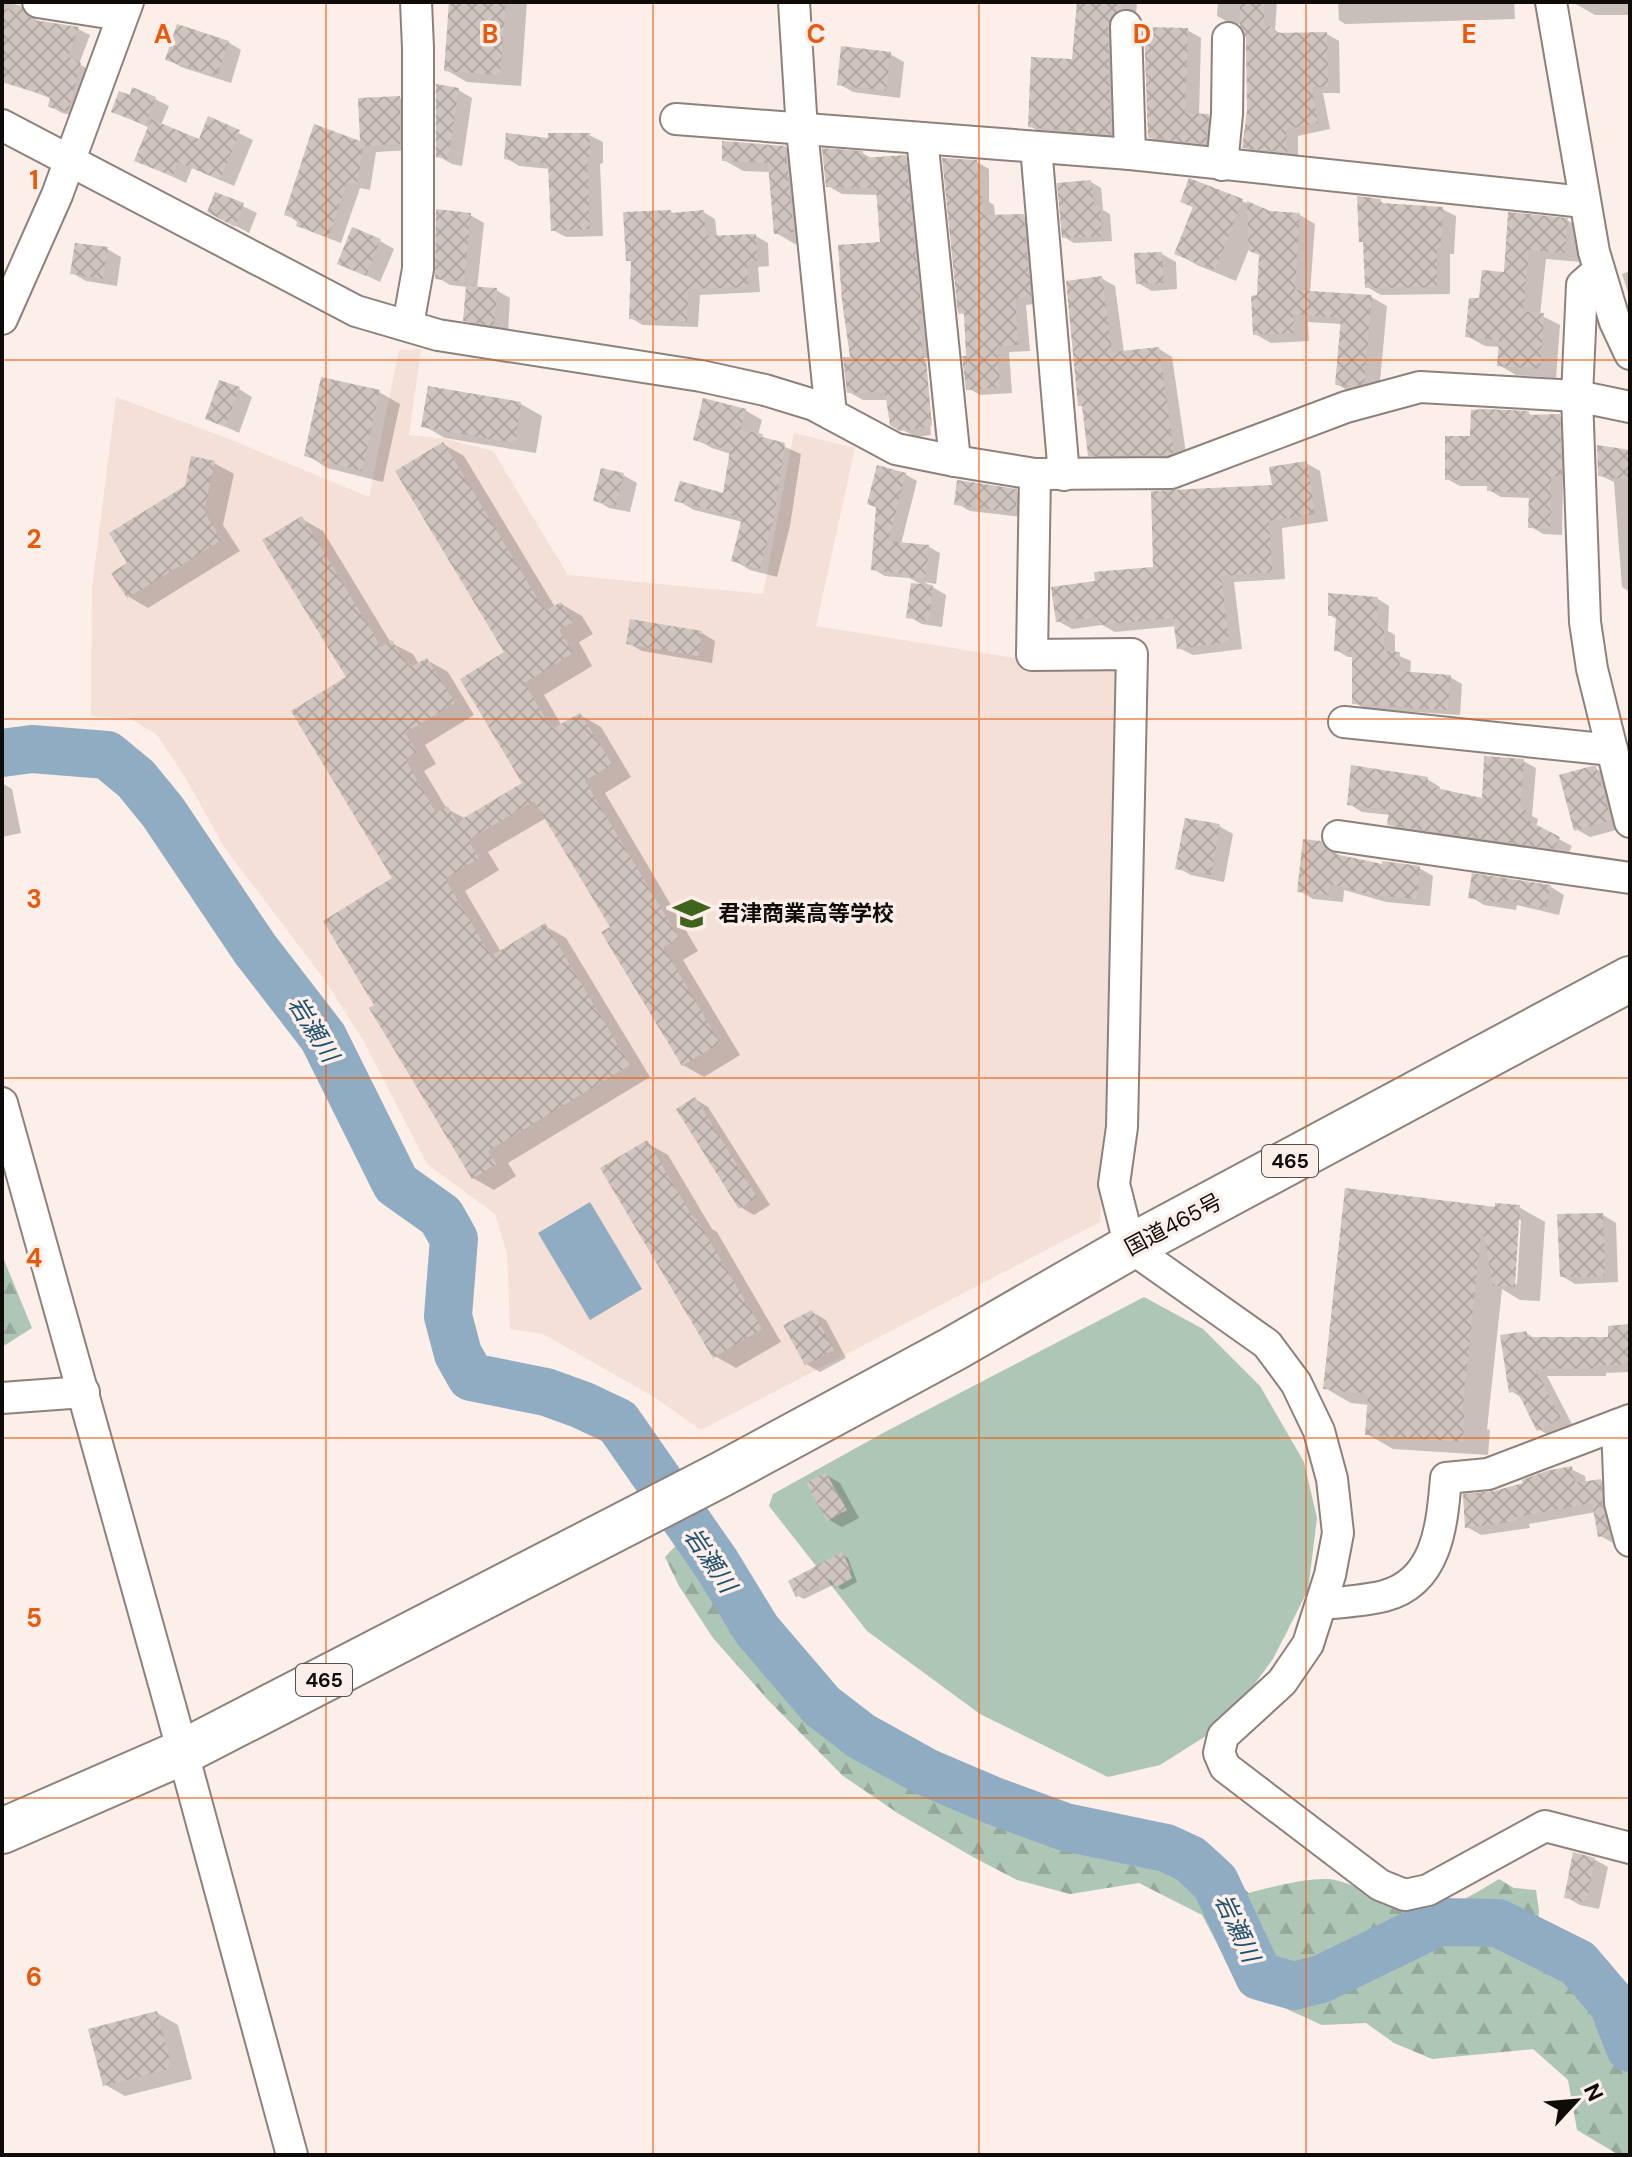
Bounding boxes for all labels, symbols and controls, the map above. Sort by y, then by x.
text: A [154,17,172,51]
text: B [482,17,498,51]
text: C [806,17,826,51]
text: D [1133,17,1151,51]
text: E [1461,17,1477,51]
text: 1 [29,163,39,197]
text: 2 [26,522,42,556]
text: 3 [26,882,42,916]
school or university icon: 君津商業高等学校 [673,894,711,932]
place label: 君津商業高等学校 [718,899,894,928]
water label: 岩瀬川 [281,990,347,1070]
road number: 465 [1262,1145,1318,1177]
street label: 国道465号 [1120,1187,1227,1262]
text: 4 [26,1241,42,1275]
water label: 岩瀬川 [677,1521,745,1601]
text: 5 [26,1601,42,1635]
road number: 465 [296,1664,352,1696]
water label: 岩瀬川 [1208,1889,1268,1970]
text: 6 [26,1960,42,1994]
north arrow [1536,2061,1616,2141]
text: N [1577,2079,1610,2106]

